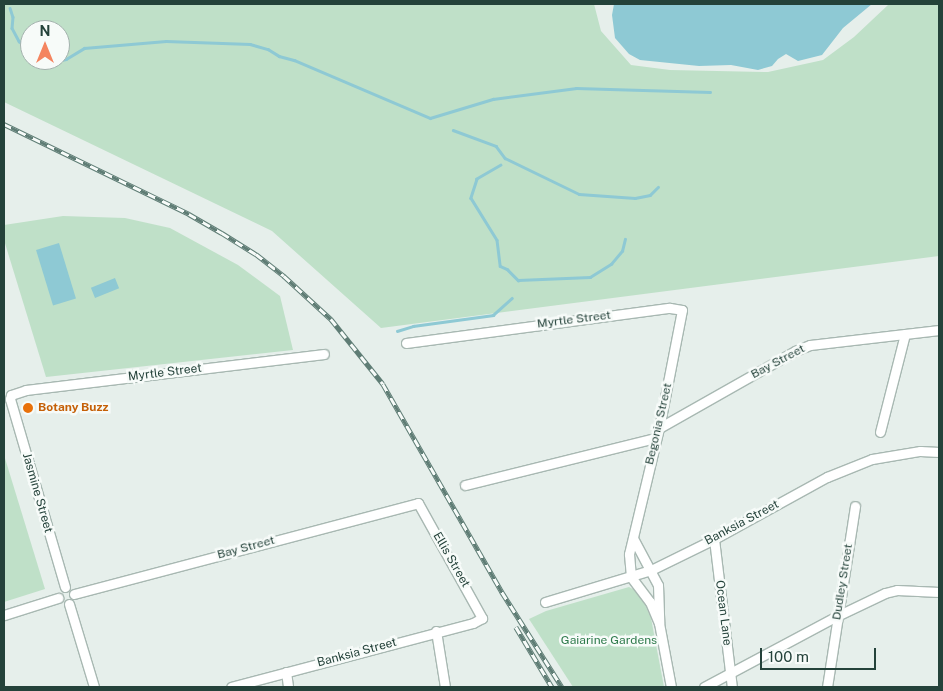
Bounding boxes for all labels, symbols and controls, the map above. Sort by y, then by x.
north arrow [20,20,70,70]
text: N [40,23,50,39]
street label: Myrtle Street [536,308,612,332]
street label: Bay Street [749,342,807,382]
street label: Myrtle Street [127,361,203,385]
street label: Begonia Street [643,382,675,466]
place label: Botany Buzz [38,401,109,415]
marker: Botany Buzz [22,402,34,414]
street label: Jasmine Street [19,451,55,535]
street label: Banksia Street [702,497,782,549]
street label: Ellis Street [429,530,473,590]
street label: Bay Street [216,533,276,563]
street label: Dudley Street [830,543,856,621]
street label: Ocean Lane [712,580,734,646]
park label: Gaiarine Gardens [561,634,657,648]
street label: Banksia Street [316,635,398,671]
scale bar [763,638,879,670]
text: 100 m [768,648,809,665]

